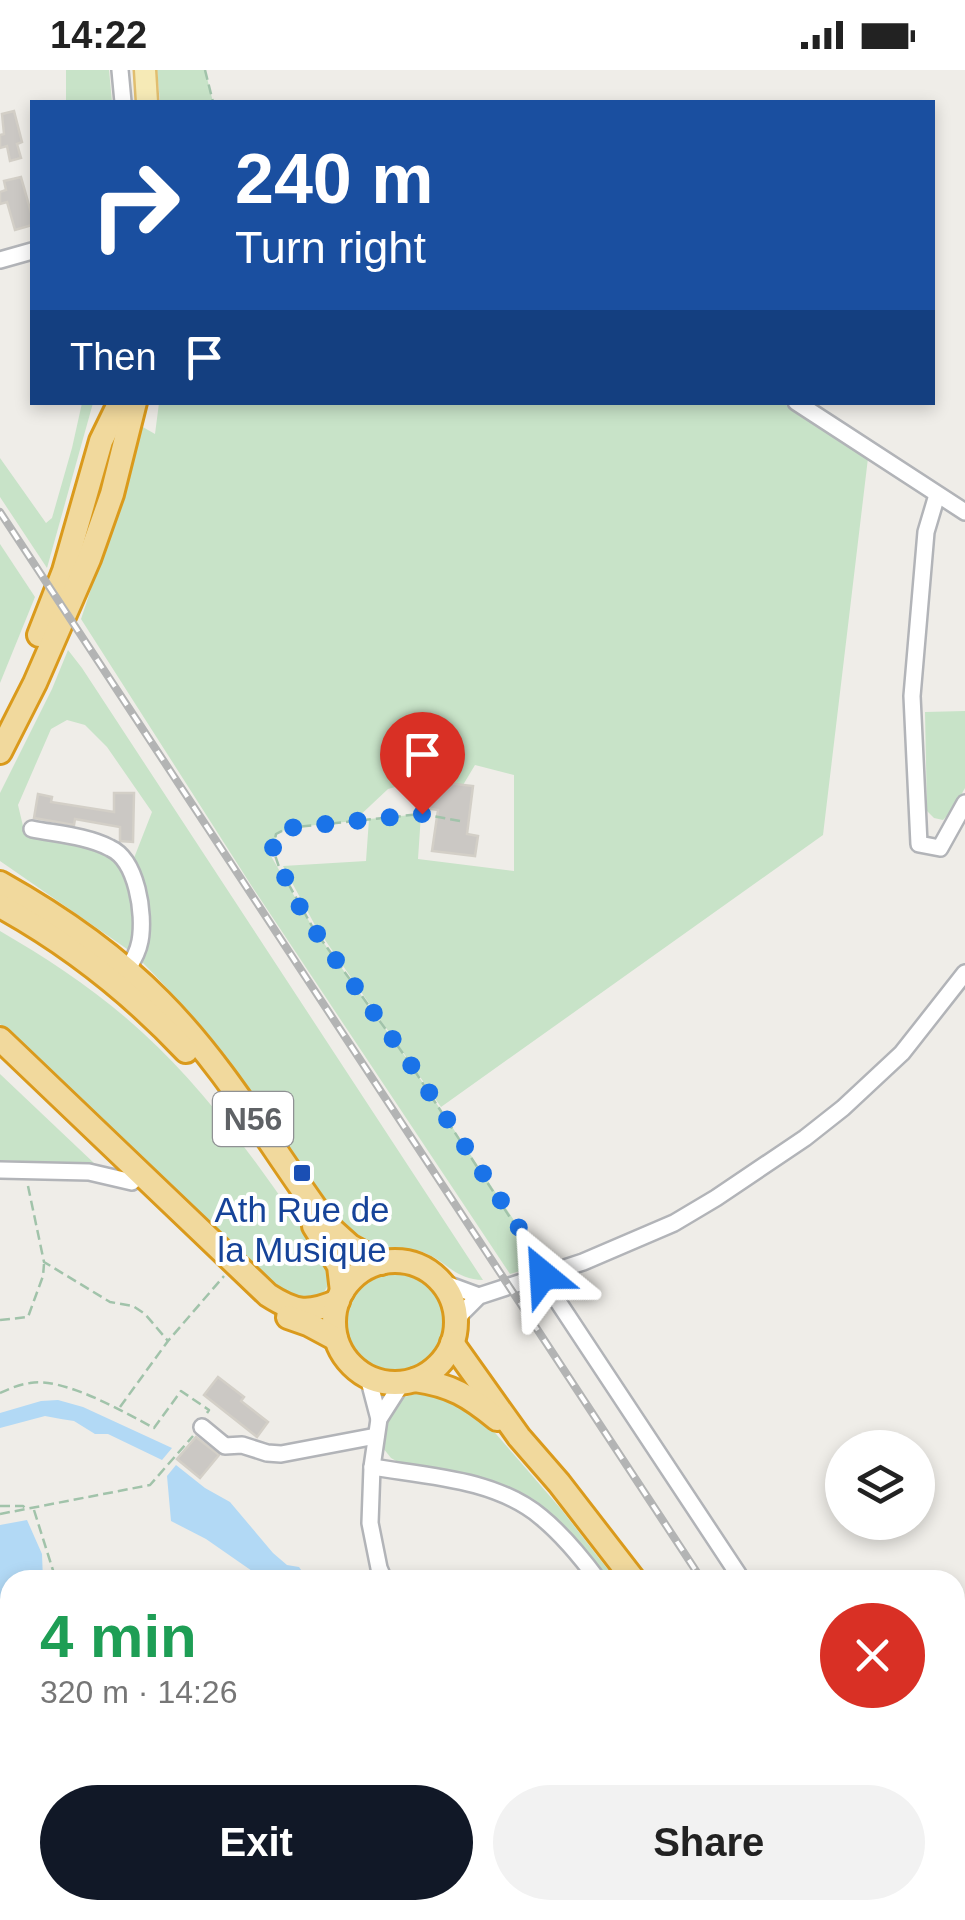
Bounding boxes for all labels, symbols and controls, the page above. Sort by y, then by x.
text: 14:22 [50,14,147,56]
icon: right [70,140,200,270]
text: 240 m [235,140,433,218]
text: Turn right [235,222,426,273]
icon: arrive [177,330,232,385]
text: Then [70,336,157,378]
pin [380,712,465,815]
icon: arrive [395,727,450,782]
road number: N56 [213,1092,293,1146]
marker: Ath Rue de la Musique [291,1162,313,1184]
place label: Ath Rue de la Musique [214,1190,390,1269]
position arrow [491,1223,595,1327]
map controls [825,1430,935,1540]
button: layers [825,1430,935,1540]
text: 4 min [40,1603,197,1670]
button: close [820,1603,925,1708]
text: 320 m · 14:26 [40,1674,237,1710]
button: Exit [40,1785,473,1900]
button: Share [493,1785,925,1900]

